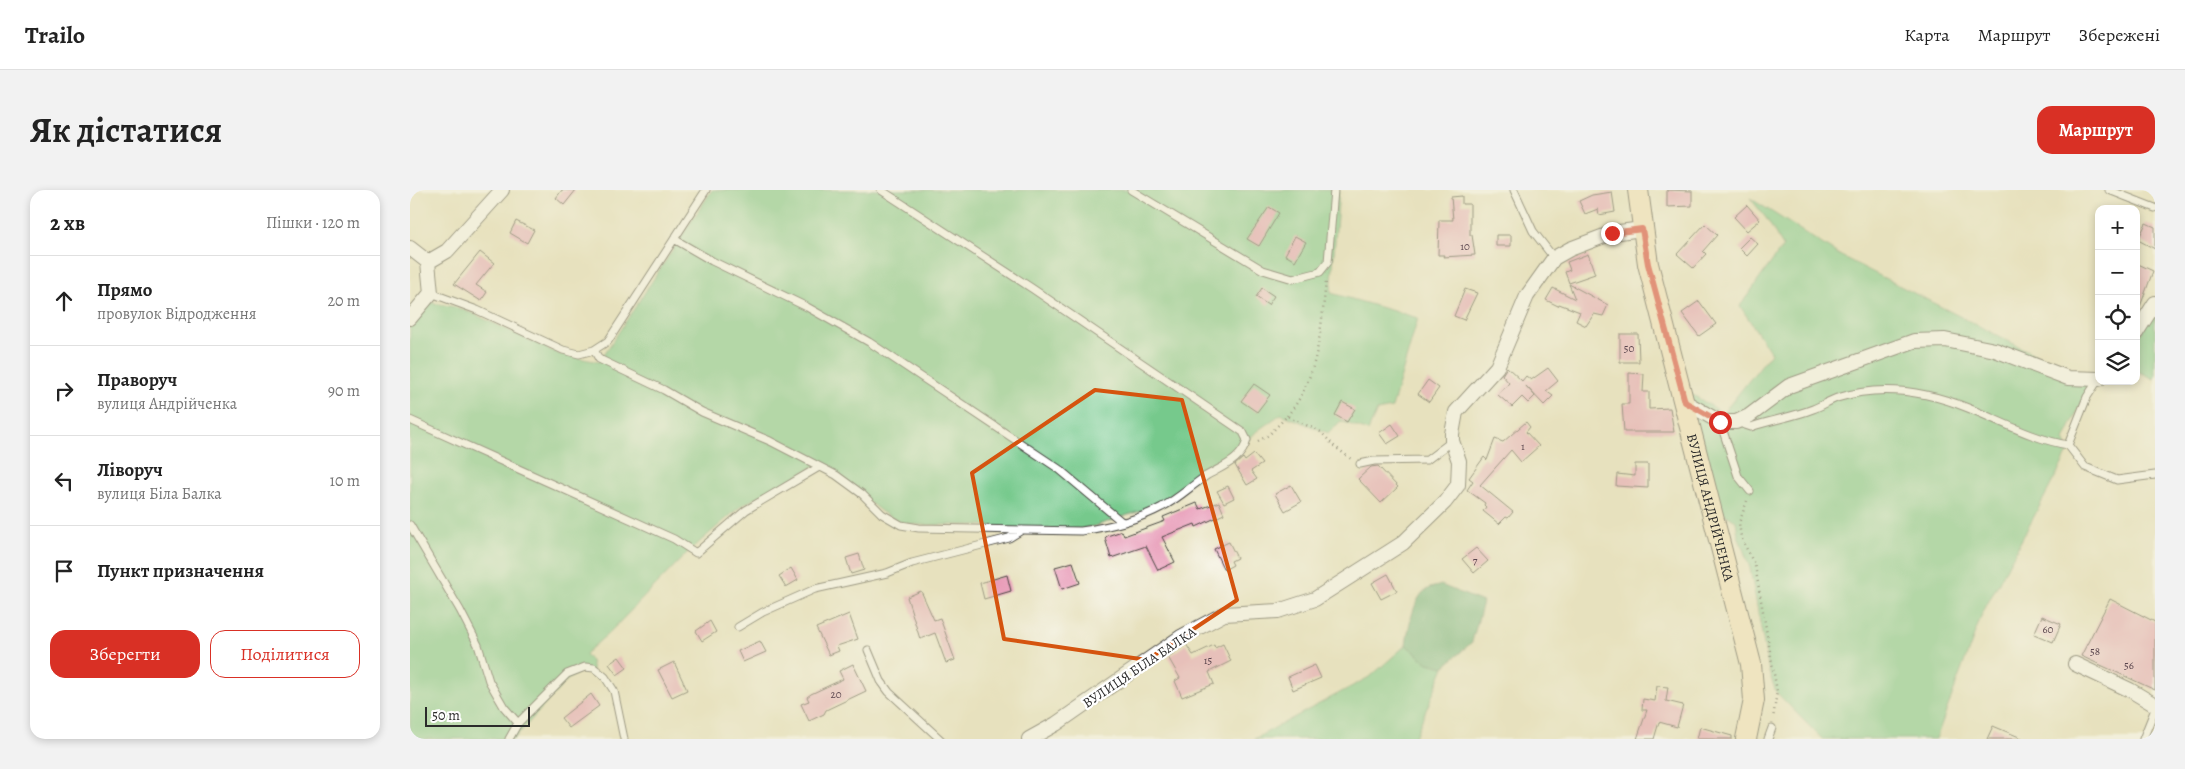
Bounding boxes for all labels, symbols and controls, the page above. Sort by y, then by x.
text: Trailo [25,19,85,51]
text: Карта [1904,23,1950,47]
text: Маршрут [1978,23,2051,47]
text: Збережені [2079,23,2160,47]
text: Як дістатися [30,106,222,154]
button: Маршрут [2037,106,2155,154]
map controls [2095,205,2140,385]
button: + [2095,205,2140,250]
text: 2 хв [50,209,85,237]
text: Пішки · 120 m [266,212,360,234]
route end [1601,222,1624,245]
house number: 10 [1460,239,1470,254]
button: − [2095,250,2140,295]
text: Прямо [97,277,152,303]
icon: ahead [50,287,78,315]
text: 20 m [327,290,360,312]
button: locate [2095,295,2140,340]
text: провулок Відродження [97,303,256,325]
button: layers [2095,340,2140,385]
house number: 50 [1624,341,1634,356]
text: Праворуч [97,367,177,393]
icon: right [50,377,78,405]
text: 90 m [328,380,360,402]
text: вулиця Андрійченка [97,393,237,415]
route start [1709,411,1732,434]
street label: ВУЛИЦЯ АНДРІЙЧЕНКА [1682,432,1739,584]
house number: 1 [1521,439,1525,454]
text: Ліворуч [97,457,163,483]
icon: left [50,467,78,495]
text: 10 m [330,470,360,492]
text: вулиця Біла Балка [97,483,222,505]
house number: 7 [1473,553,1478,568]
icon: arrive [50,557,78,585]
text: Пункт призначення [97,558,264,584]
street label: ВУЛИЦЯ БІЛА БАЛКА [1079,622,1200,712]
house number: 60 [2043,622,2054,637]
button: Зберегти [50,630,200,678]
button: Поділитися [210,630,360,678]
house number: 58 [2090,644,2100,659]
house number: 15 [1204,653,1213,668]
house number: 56 [2124,658,2134,673]
house number: 20 [830,687,842,702]
scale bar [425,704,530,727]
text: 50 m [432,706,460,725]

